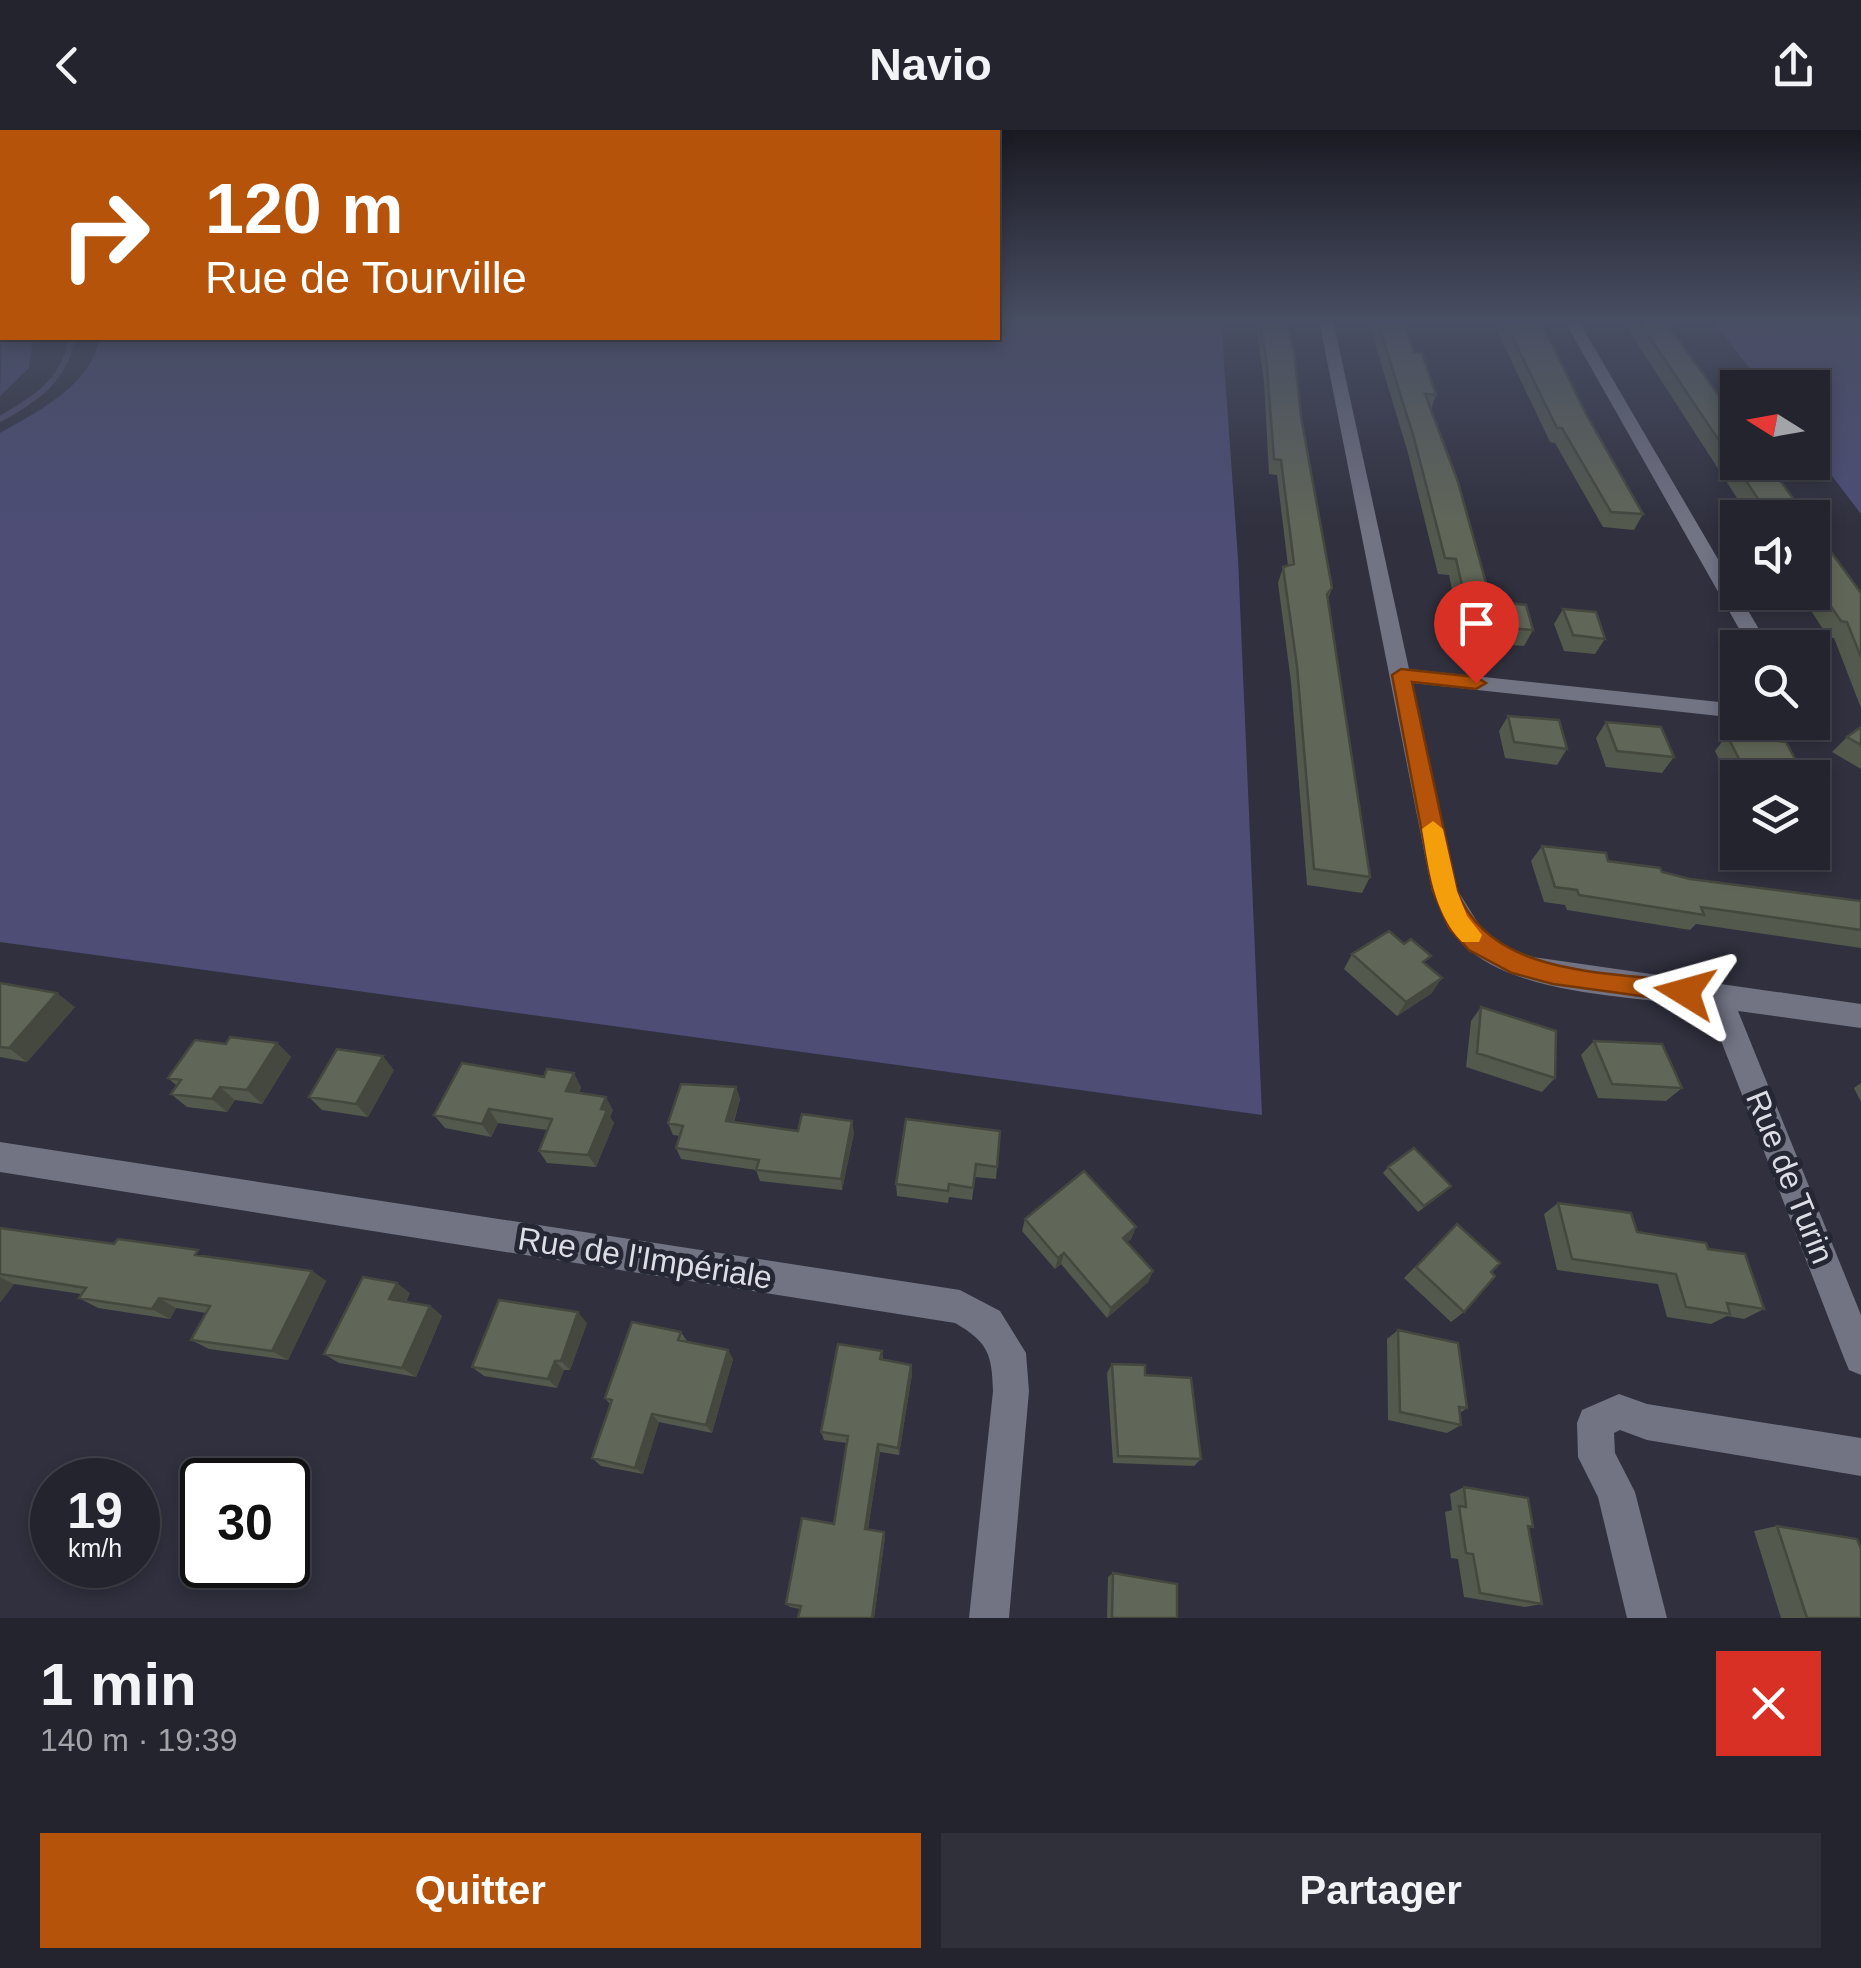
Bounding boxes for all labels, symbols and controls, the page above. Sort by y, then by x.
icon: back [40,38,95,93]
icon: share [1766,38,1821,93]
text: Navio [869,39,992,90]
icon: right [40,170,170,300]
text: 120 m [205,170,403,248]
text: Rue de Tourville [205,252,527,303]
north arrow [1720,370,1830,480]
map controls [1720,370,1830,870]
button: sound [1720,500,1830,610]
pin [1434,581,1519,684]
icon: arrive [1449,596,1504,651]
button: search [1720,630,1830,740]
button: layers [1720,760,1830,870]
position arrow [1633,940,1737,1044]
street label: Rue de Turin [1739,1085,1841,1269]
street label: Rue de l'Impériale [515,1220,775,1296]
speed limit sign: 30 [180,1458,310,1588]
text: 19 [67,1483,123,1539]
text: km/h [68,1534,122,1562]
text: 1 min [40,1651,197,1718]
button: close [1716,1651,1821,1756]
text: 140 m · 19:39 [40,1722,237,1758]
button: Quitter [40,1833,921,1948]
button: Partager [941,1833,1821,1948]

